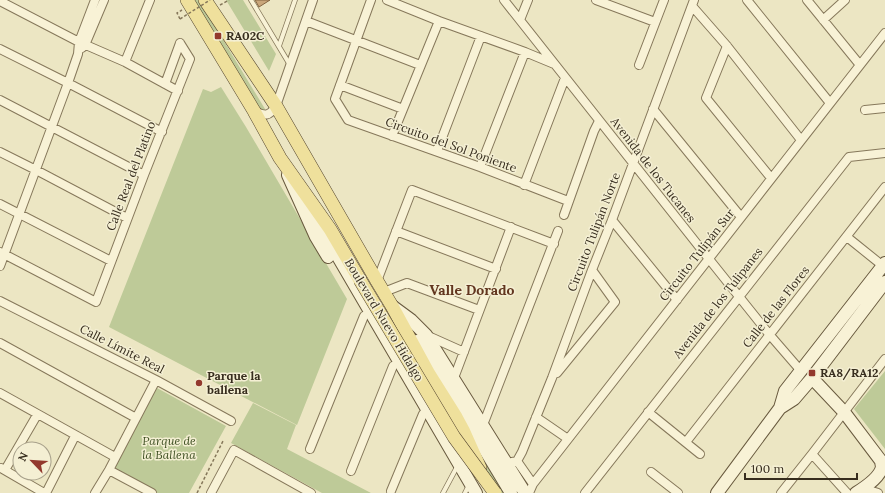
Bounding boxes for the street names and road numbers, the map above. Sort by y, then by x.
street label: Avenida de los Tucanes [607,113,699,226]
street label: Circuito del Sol Poniente [383,114,519,175]
street label: Calle Real del Platino [103,119,158,233]
street label: Circuito Tulipán Norte [564,170,623,293]
street label: Circuito Tulipán Sur [656,205,738,304]
street label: Avenida de los Tulipanes [669,244,766,362]
street label: Boulevard Nuevo Hidalgo [342,256,427,384]
street label: Calle de las Flores [739,262,813,351]
street label: Calle Límite Real [77,321,167,376]

